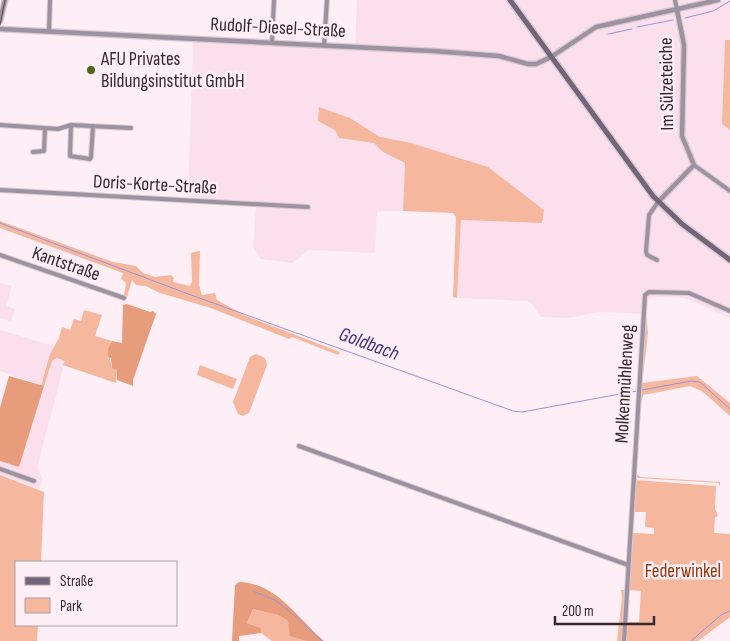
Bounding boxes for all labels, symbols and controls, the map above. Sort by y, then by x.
street label: Rudolf-Diesel-Straße [210,13,346,43]
street label: Im Sülzeteiche [655,37,679,131]
place label: AFU Privates Bildungsinstitut GmbH [100,48,245,93]
marker: AFU Privates Bildungsinstitut GmbH [85,64,97,76]
street label: Doris-Korte-Straße [92,170,218,200]
street label: Kantstraße [29,242,103,286]
water label: Goldbach [336,322,402,366]
street label: Molkenmühlenweg [610,324,640,444]
park label: Federwinkel [645,560,721,583]
legend [15,561,178,626]
text: Straße [60,572,93,591]
scale bar [555,594,654,626]
text: Park [60,597,82,616]
text: 200 m [562,602,594,621]

